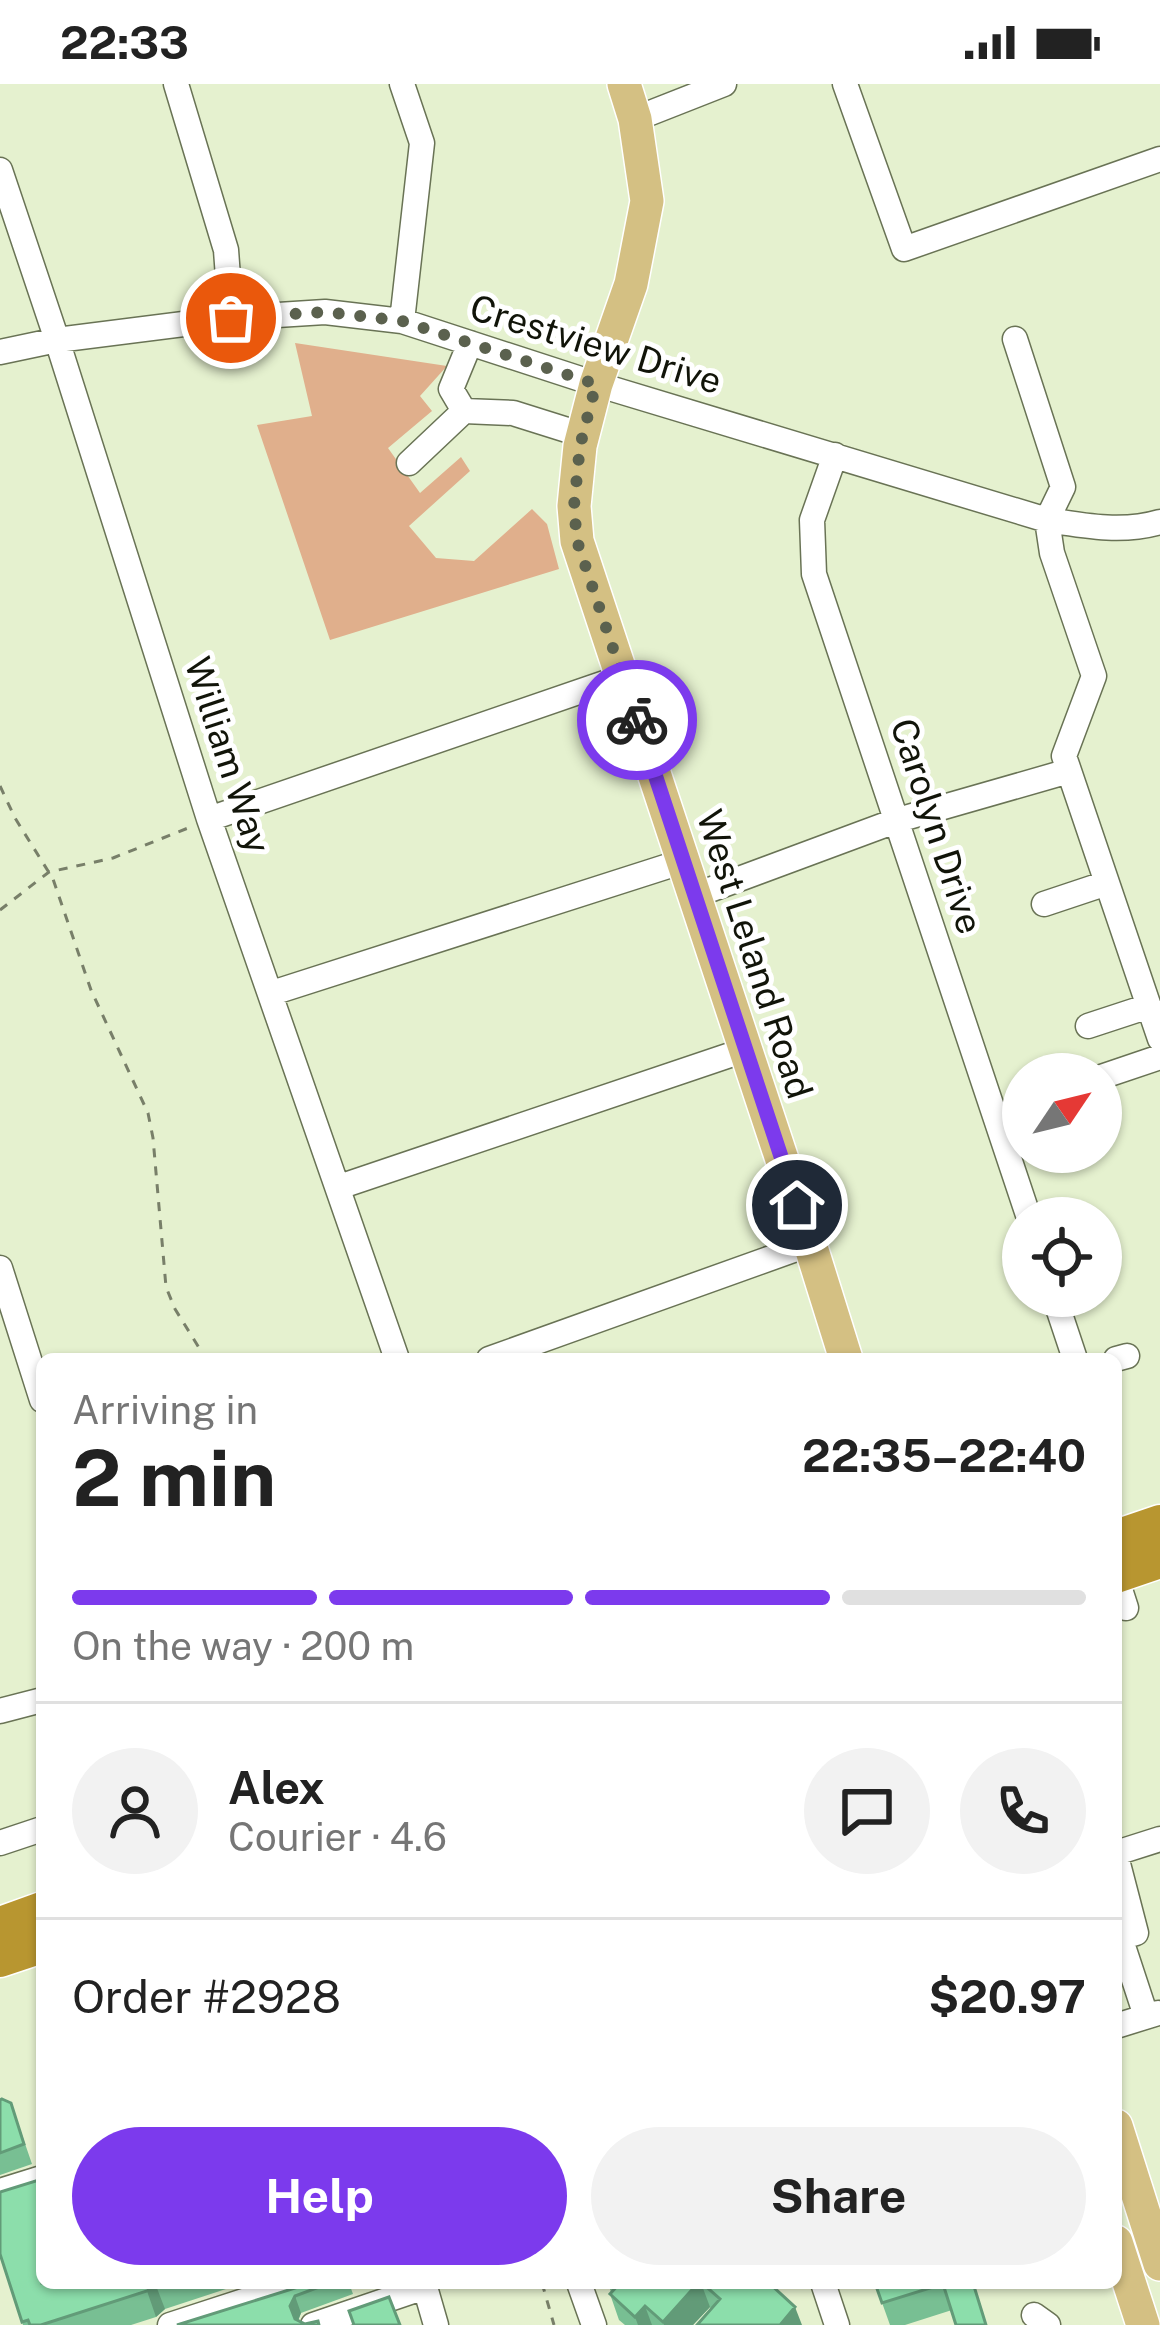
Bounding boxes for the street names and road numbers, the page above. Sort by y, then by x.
street label: Crestview Drive [465,286,727,402]
street label: William Way [177,652,279,858]
street label: Carolyn Drive [882,713,992,939]
street label: West Leland Road [689,804,821,1104]

